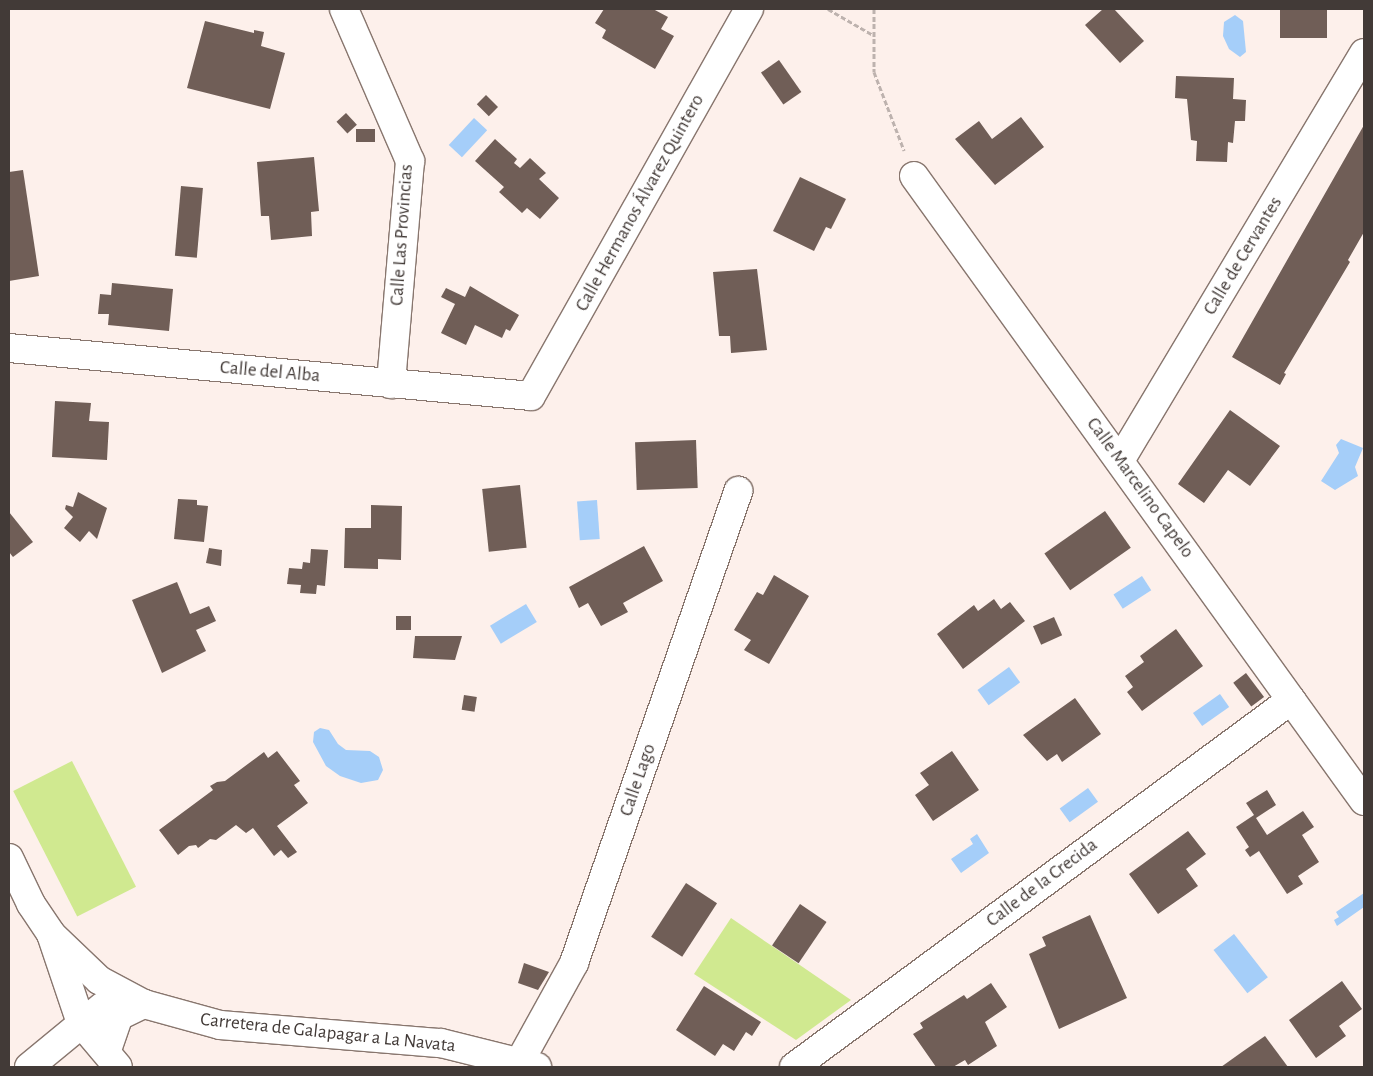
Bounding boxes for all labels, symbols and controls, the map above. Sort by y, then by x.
street label: Calle Hermanos Álvarez Quintero [571,91,709,315]
street label: Calle Las Provincias [386,164,418,306]
street label: Calle de Cervantes [1199,193,1287,319]
street label: Calle del Alba [219,356,321,388]
street label: Calle Marcelino Capelo [1081,413,1199,563]
street label: Calle Lago [615,741,661,819]
street label: Calle de la Crecida [982,834,1102,932]
street label: Carretera de Galapagar a La Navata [199,1008,457,1058]

